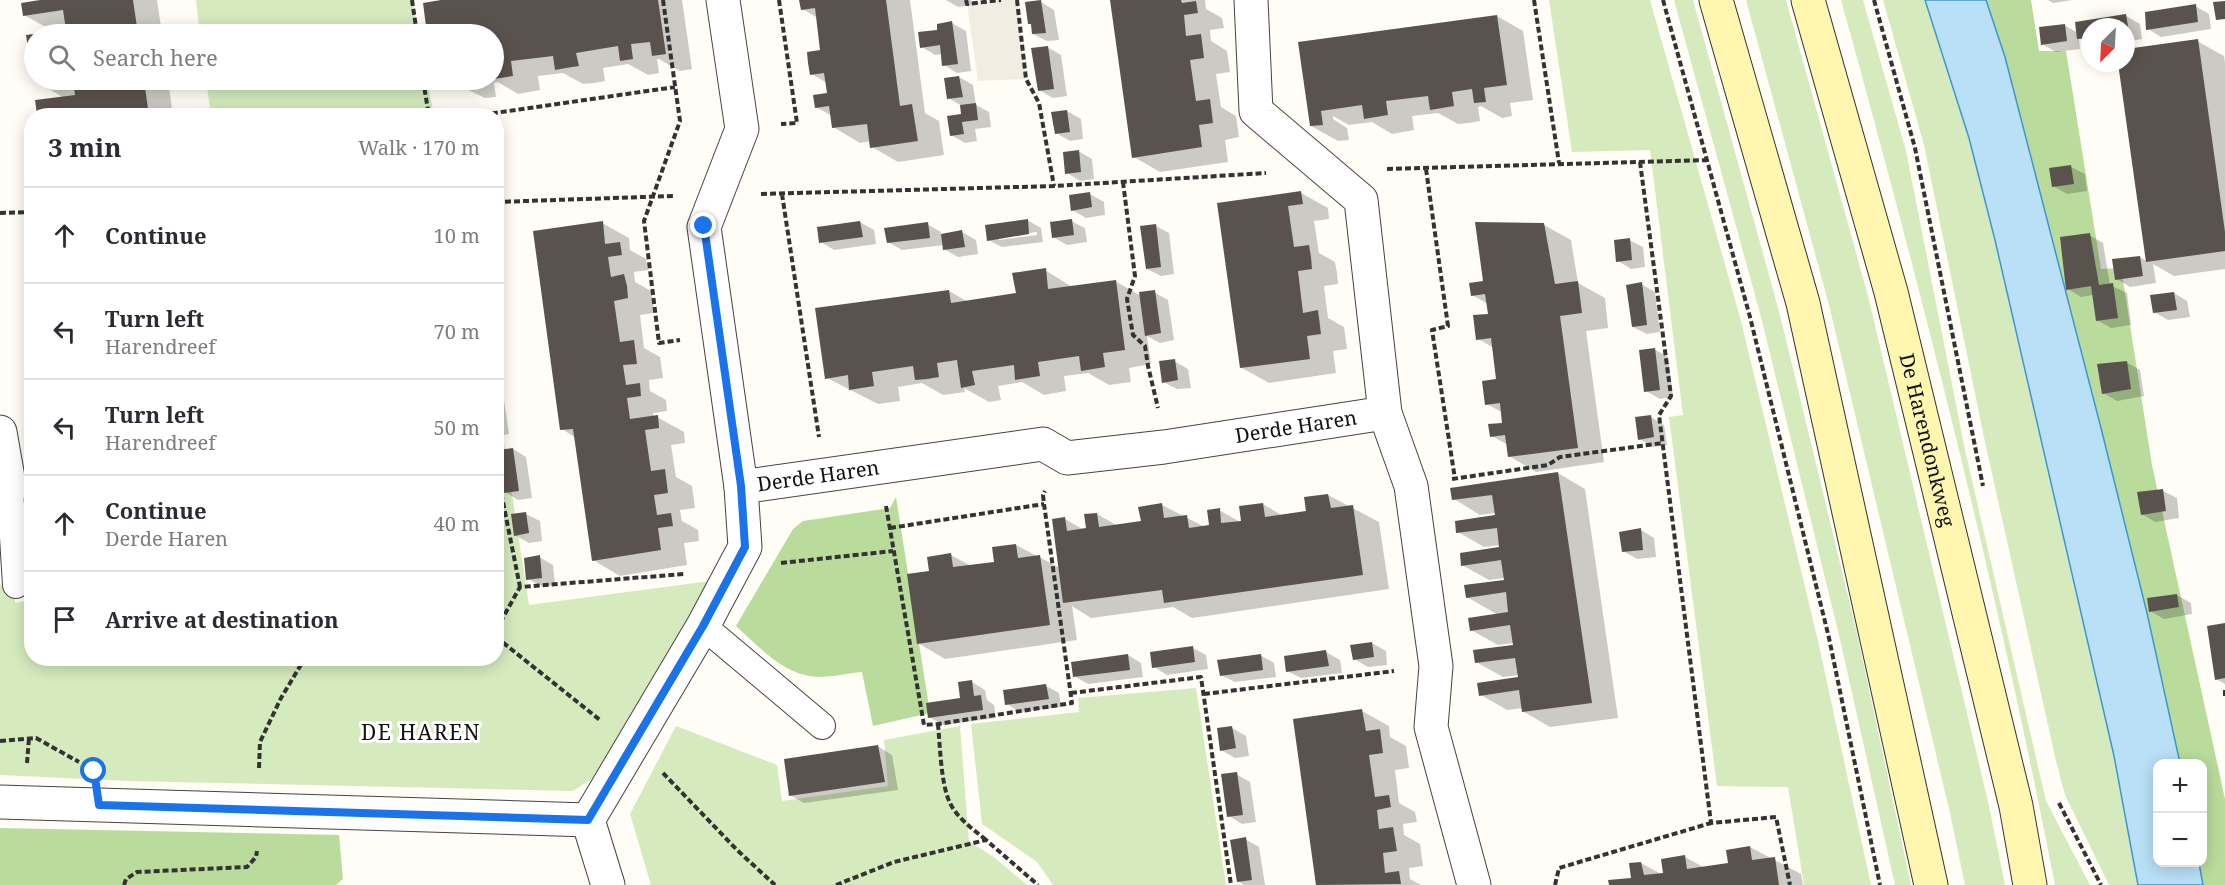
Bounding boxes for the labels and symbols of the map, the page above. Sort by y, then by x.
north arrow [2081,18,2135,72]
route end [690,212,716,238]
street label: De Harendonkweg [1893,350,1962,530]
street label: Derde Haren [1233,403,1359,449]
street label: Derde Haren [755,453,881,498]
district label: DE HAREN [361,718,481,746]
route start [80,757,106,783]

